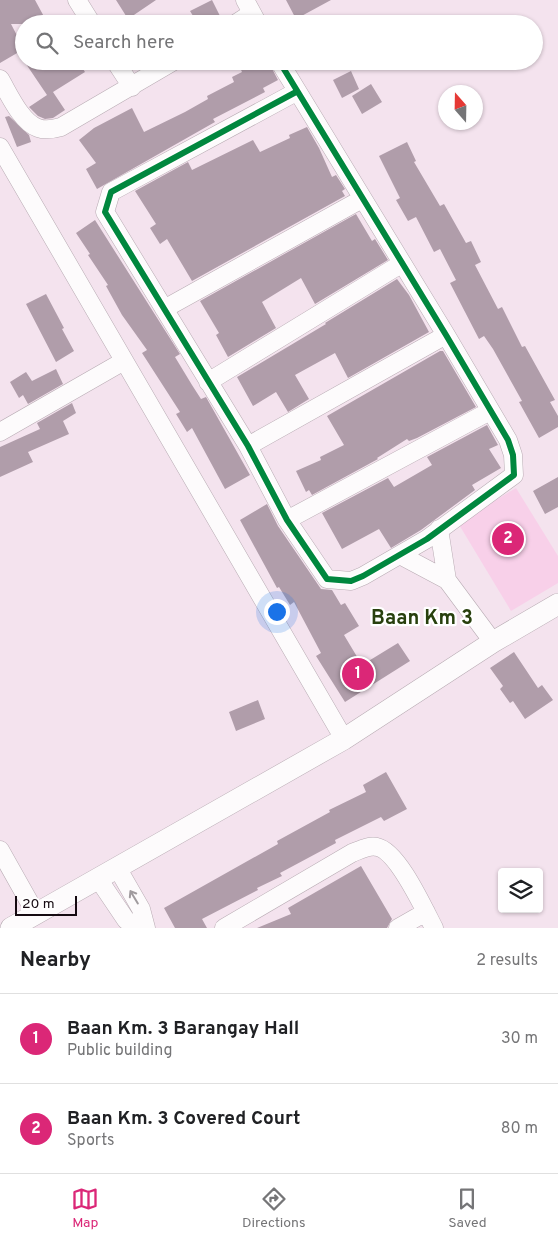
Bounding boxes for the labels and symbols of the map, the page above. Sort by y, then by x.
north arrow [438,85,483,130]
pin: 2 [492,520,524,558]
your location [264,599,290,625]
district label: Baan Km 3 [371,606,473,632]
pin: 1 [342,655,374,693]
one-way arrow [129,891,139,905]
scale bar [15,893,78,916]

